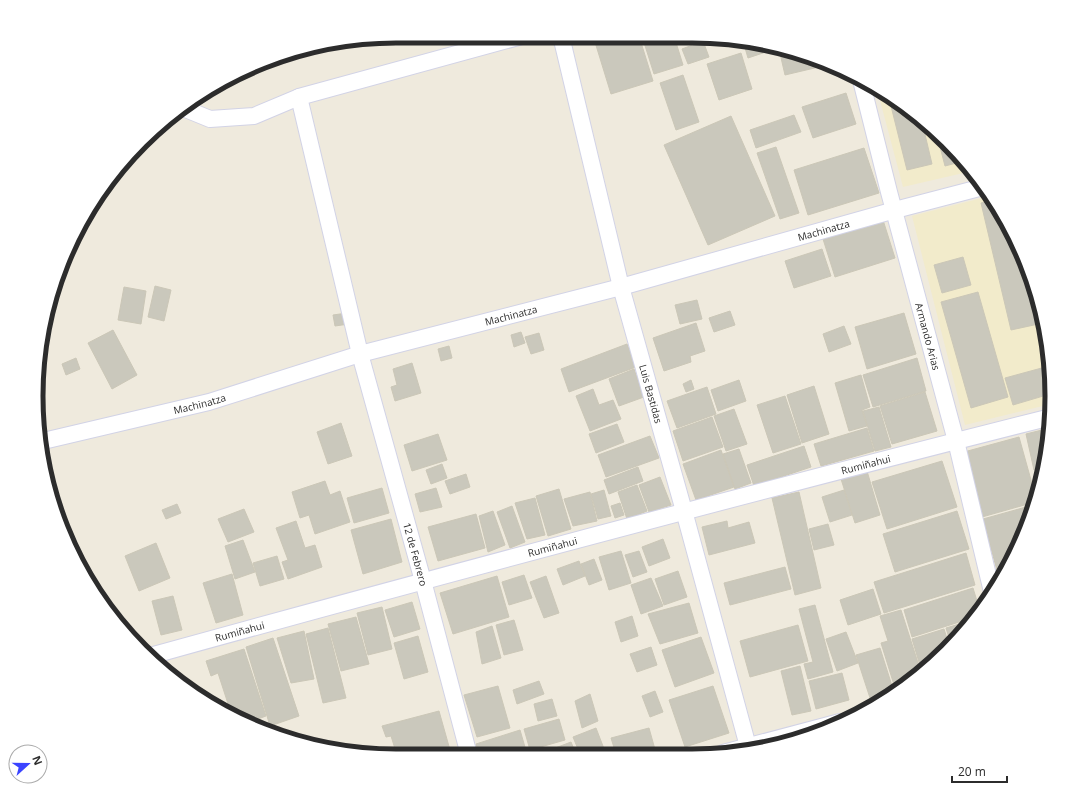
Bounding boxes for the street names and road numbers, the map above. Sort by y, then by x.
street label: Machinatza [796,216,851,244]
street label: Armando Arias [912,301,944,372]
street label: Machinatza [483,302,539,329]
street label: Luis Bastidas [636,363,666,425]
street label: Machinatza [172,390,227,417]
street label: Rumiñahui [840,451,892,477]
street label: 12 de Febrero [400,521,431,587]
street label: Rumiñahui [526,533,579,560]
street label: Rumiñahui [213,618,266,645]

